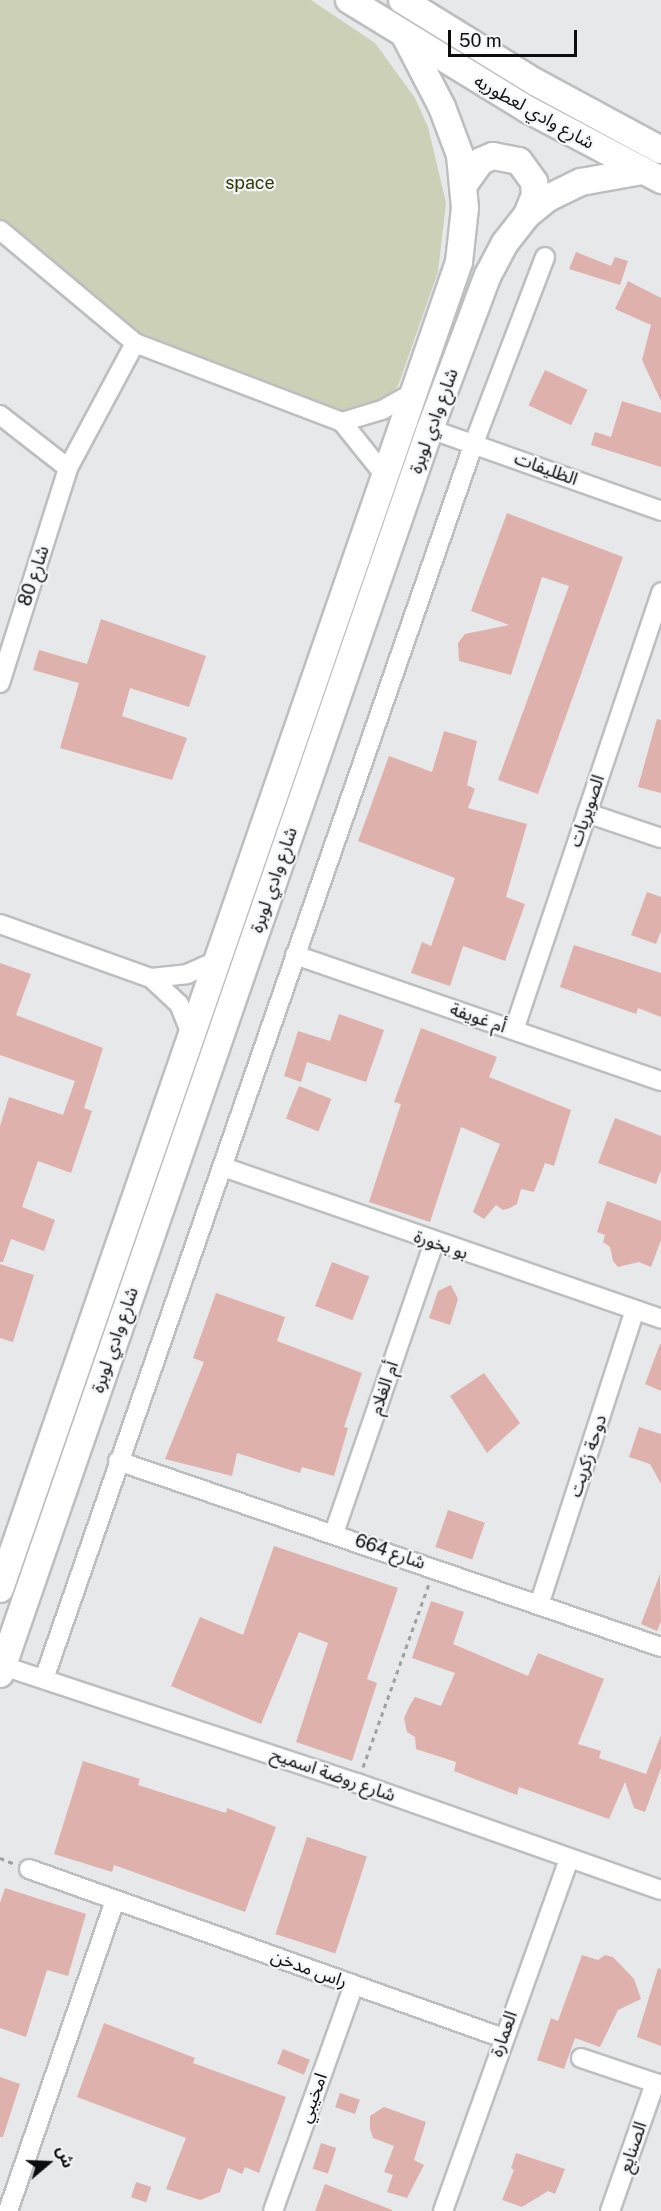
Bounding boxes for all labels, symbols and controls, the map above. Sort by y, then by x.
scale bar [451,18,580,56]
text: 50 m [459,30,502,51]
street label: شارع وادي لعطوريه [470,70,598,154]
park label: space [225,172,275,194]
street label: شارع وادي لوبرة [405,366,463,476]
street label: الظليفات [511,448,581,490]
street label: شارع 80 [14,543,54,609]
street label: الصويريات [565,772,609,850]
street label: شارع وادي لوبرة [246,824,302,936]
street label: أم غويفة [447,998,509,1038]
street label: بو بخورة [411,1226,471,1264]
street label: شارع وادي لوبرة [87,1284,143,1396]
street label: أم الغلام [365,1358,403,1418]
street label: دوحة زكريت [565,1412,611,1500]
street label: شارع 664 [352,1530,428,1574]
street label: شارع روضة اسميح [268,1744,398,1806]
street label: راس مدخن [268,1945,350,1993]
street label: العمارة [486,2008,522,2060]
street label: امخيبي [294,2070,332,2126]
street label: الصنايع [614,2119,652,2175]
north arrow [18,2133,78,2193]
text: ش [53,2144,78,2170]

